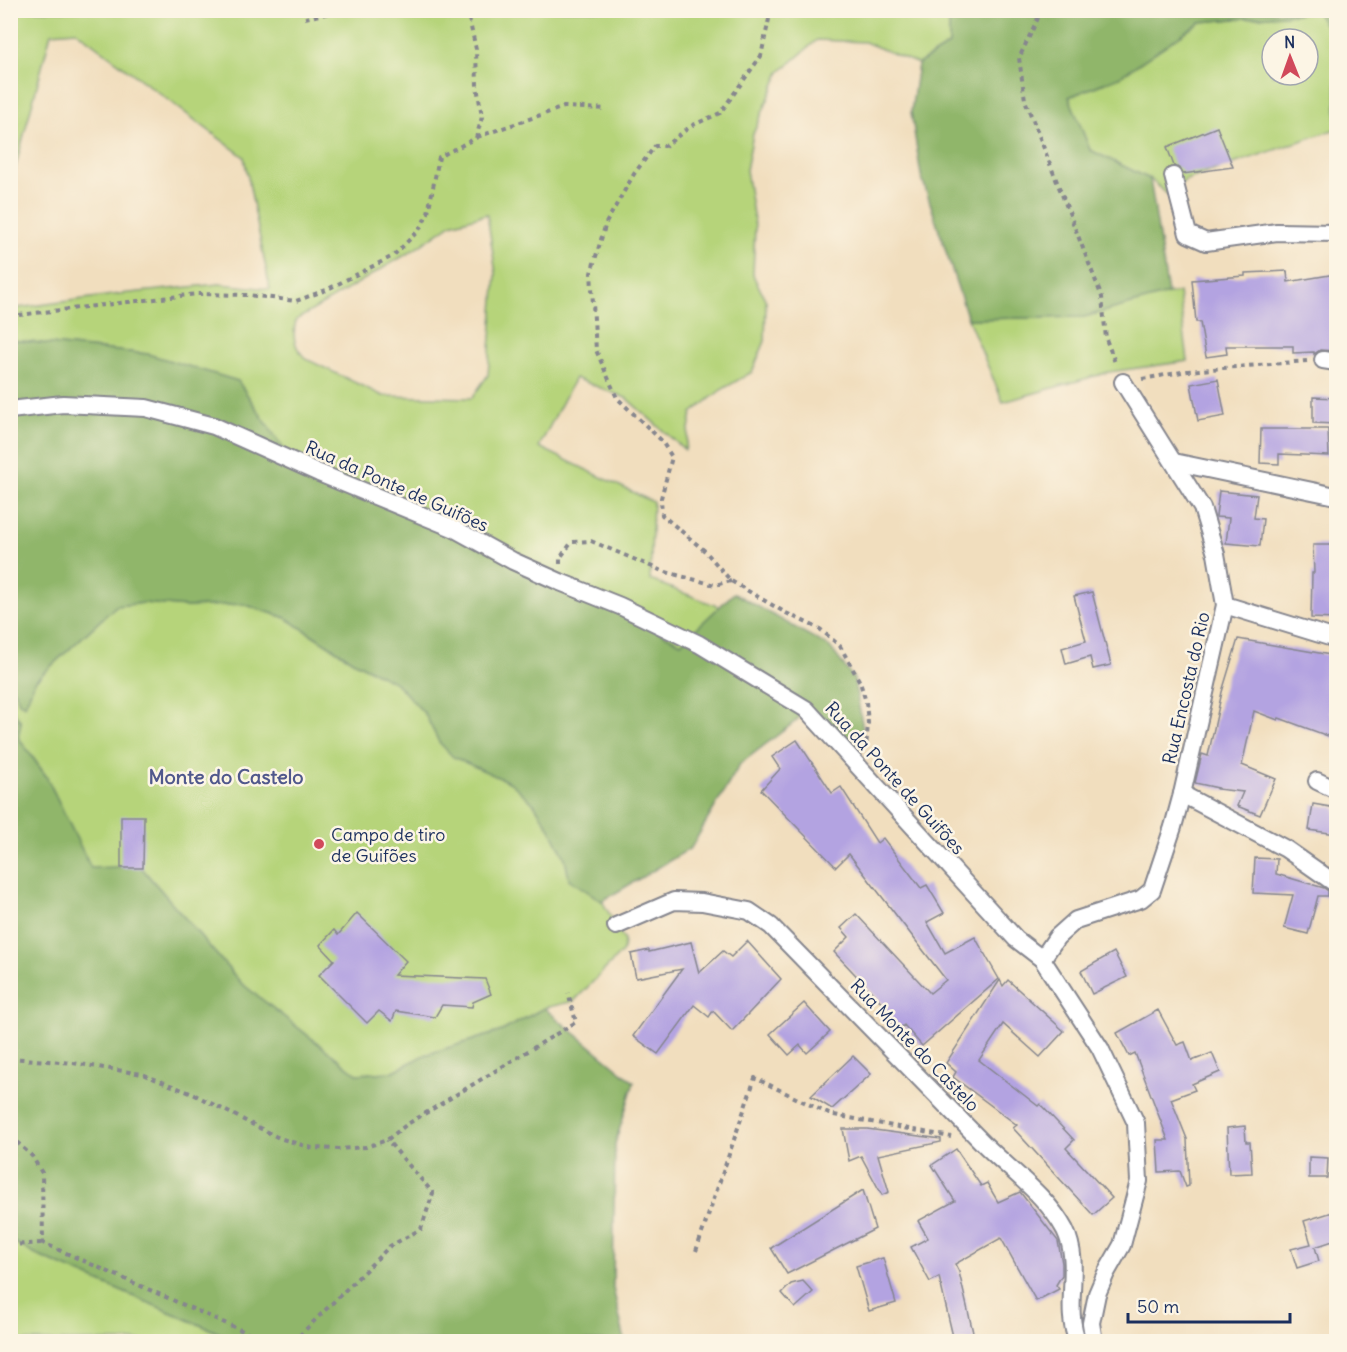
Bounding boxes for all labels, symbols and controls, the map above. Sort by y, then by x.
north arrow [1260,27,1320,87]
text: N [1284,32,1295,52]
street label: Rua da Ponte de Guifões [302,435,492,537]
street label: Rua Encosta do Rio [1157,610,1215,766]
street label: Rua da Ponte de Guifões [820,697,970,859]
district label: Monte do Castelo [148,764,304,789]
place label: Campo de tiro de Guifões [331,823,445,867]
marker: Campo de tiro de Guifões [312,837,326,851]
street label: Rua Monte do Castelo [846,974,984,1116]
scale bar [1128,1286,1290,1324]
text: 50 m [1137,1295,1179,1318]

